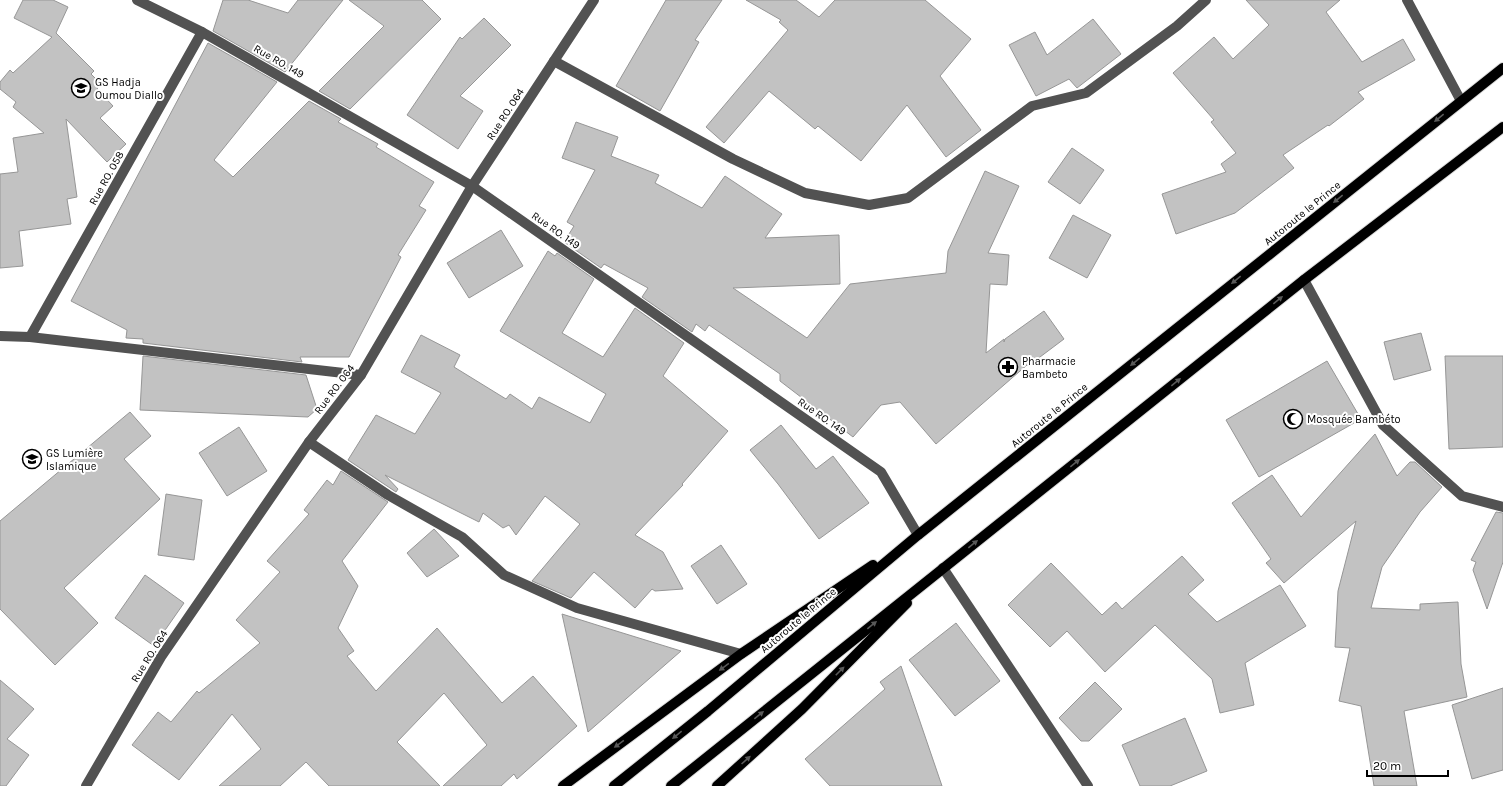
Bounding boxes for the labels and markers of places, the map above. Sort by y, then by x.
place label: GS Hadja Oumou Diallo [95,76,163,102]
school or university icon: GS Hadja Oumou Diallo [70,77,92,99]
place label: Pharmacie Bambeto [1022,355,1076,381]
pharmacy icon: Pharmacie Bambeto [997,356,1019,378]
mosque icon: Mosquée Bambéto [1282,408,1304,430]
place label: Mosquée Bambéto [1307,413,1401,426]
place label: GS Lumière Islamique [46,447,103,473]
school or university icon: GS Lumière Islamique [21,448,43,470]

